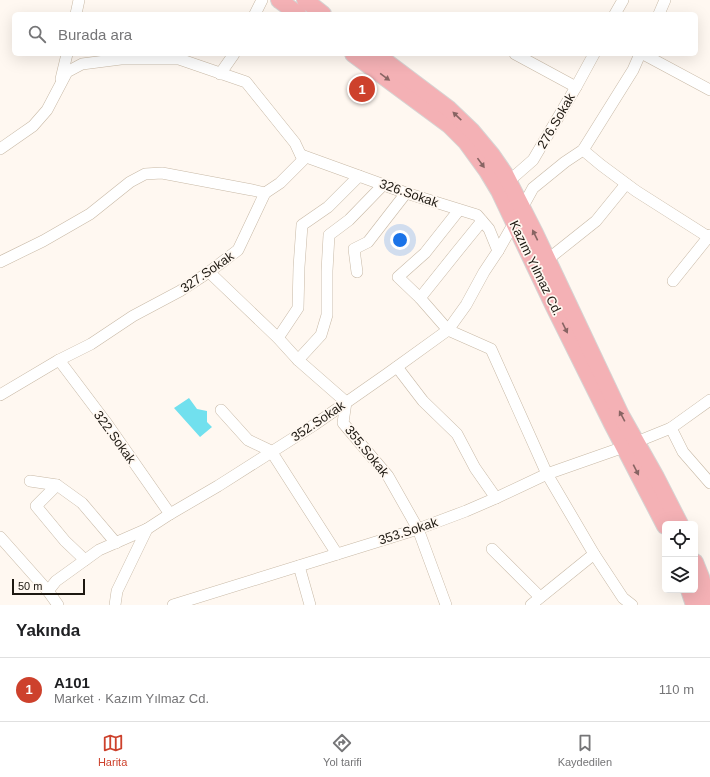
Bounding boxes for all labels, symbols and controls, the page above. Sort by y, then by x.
search box [12,12,698,56]
icon: search [26,23,48,45]
text: Burada ara [58,26,132,43]
one-way arrow [379,73,390,81]
pin: 1 [349,74,375,104]
street label: 276.Sokak [534,90,578,151]
one-way arrow [452,112,462,121]
one-way arrow [477,157,485,168]
street label: 326.Sokak [378,176,441,210]
street label: Kazım Yılmaz Cd. [507,218,565,318]
your location [390,230,410,250]
one-way arrow [532,230,538,241]
street label: 327.Sokak [178,248,237,296]
one-way arrow [562,323,568,334]
street label: 352.Sokak [288,397,348,444]
street label: 322.Sokak [91,408,139,467]
one-way arrow [618,410,625,422]
street label: 355.Sokak [342,422,392,480]
one-way arrow [633,464,639,475]
street label: 353.Sokak [376,514,440,548]
map controls [662,521,698,593]
button: locate [662,521,698,557]
button: layers [662,557,698,593]
scale bar [12,577,85,596]
text: 50 m [18,580,42,592]
text: Yakında [16,621,80,640]
text: A101 [54,674,90,691]
text: 1 [25,682,33,697]
text: 110 m [659,682,694,697]
text: Market · Kazım Yılmaz Cd. [54,691,209,706]
tab: Harita [98,732,127,768]
tab: Yol tarifi [323,732,362,768]
tab: Kaydedilen [558,732,612,768]

